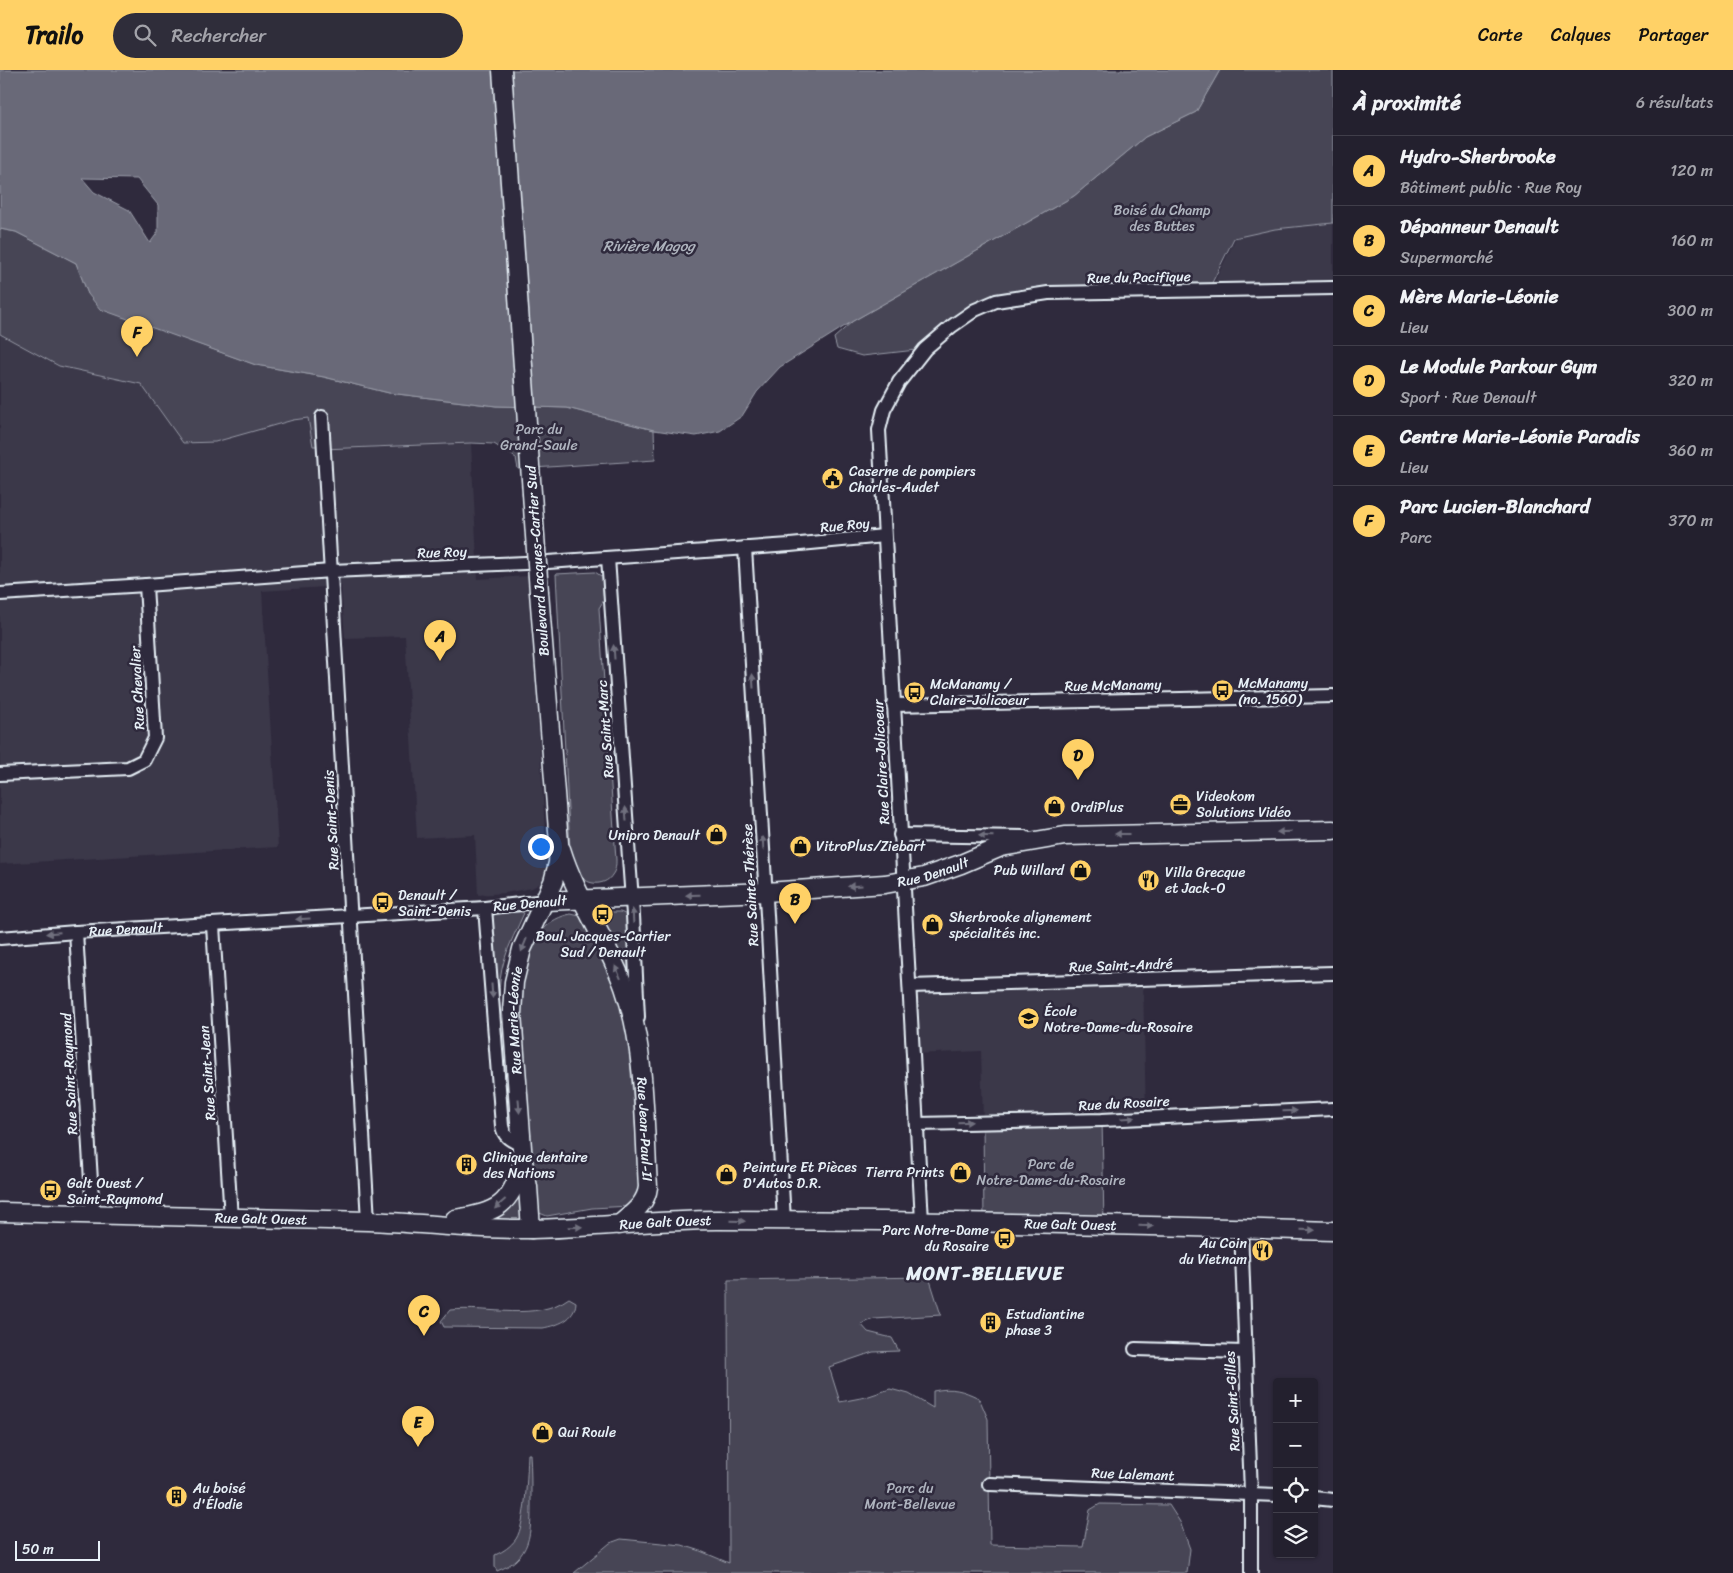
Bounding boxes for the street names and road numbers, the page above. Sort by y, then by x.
street label: Rue du Pacifique [1087,264,1191,291]
street label: Boulevard Jacques-Cartier Sud [518,463,557,657]
street label: Rue Roy [819,511,872,540]
street label: Rue Roy [417,539,468,566]
street label: Rue Chevalier [123,644,152,730]
street label: Rue McManamy [1064,672,1162,699]
street label: Rue Saint-Marc [590,679,621,779]
street label: Rue Claire-Jolicoeur [866,697,897,825]
street label: Rue Saint-Denis [316,769,347,871]
street label: Rue Sainte-Thérèse [735,823,766,947]
street label: Rue Denault [895,849,974,895]
street label: Rue Denault [492,888,569,919]
street label: Rue Denault [88,915,165,944]
street label: Rue Saint-André [1069,951,1173,980]
street label: Rue Marie-Léonie [500,963,530,1075]
street label: Rue Saint-Raymond [54,1011,85,1135]
street label: Rue Saint-Jean [192,1024,223,1121]
street label: Rue Jean-Paul-II [629,1076,660,1183]
street label: Rue du Rosaire [1078,1089,1170,1118]
street label: Rue Galt Ouest [215,1205,307,1233]
street label: Rue Galt Ouest [619,1208,712,1237]
street label: Rue Galt Ouest [1024,1211,1117,1238]
street label: Rue Saint-Gilles [1217,1350,1248,1452]
street label: Rue Lalemant [1091,1461,1175,1488]

